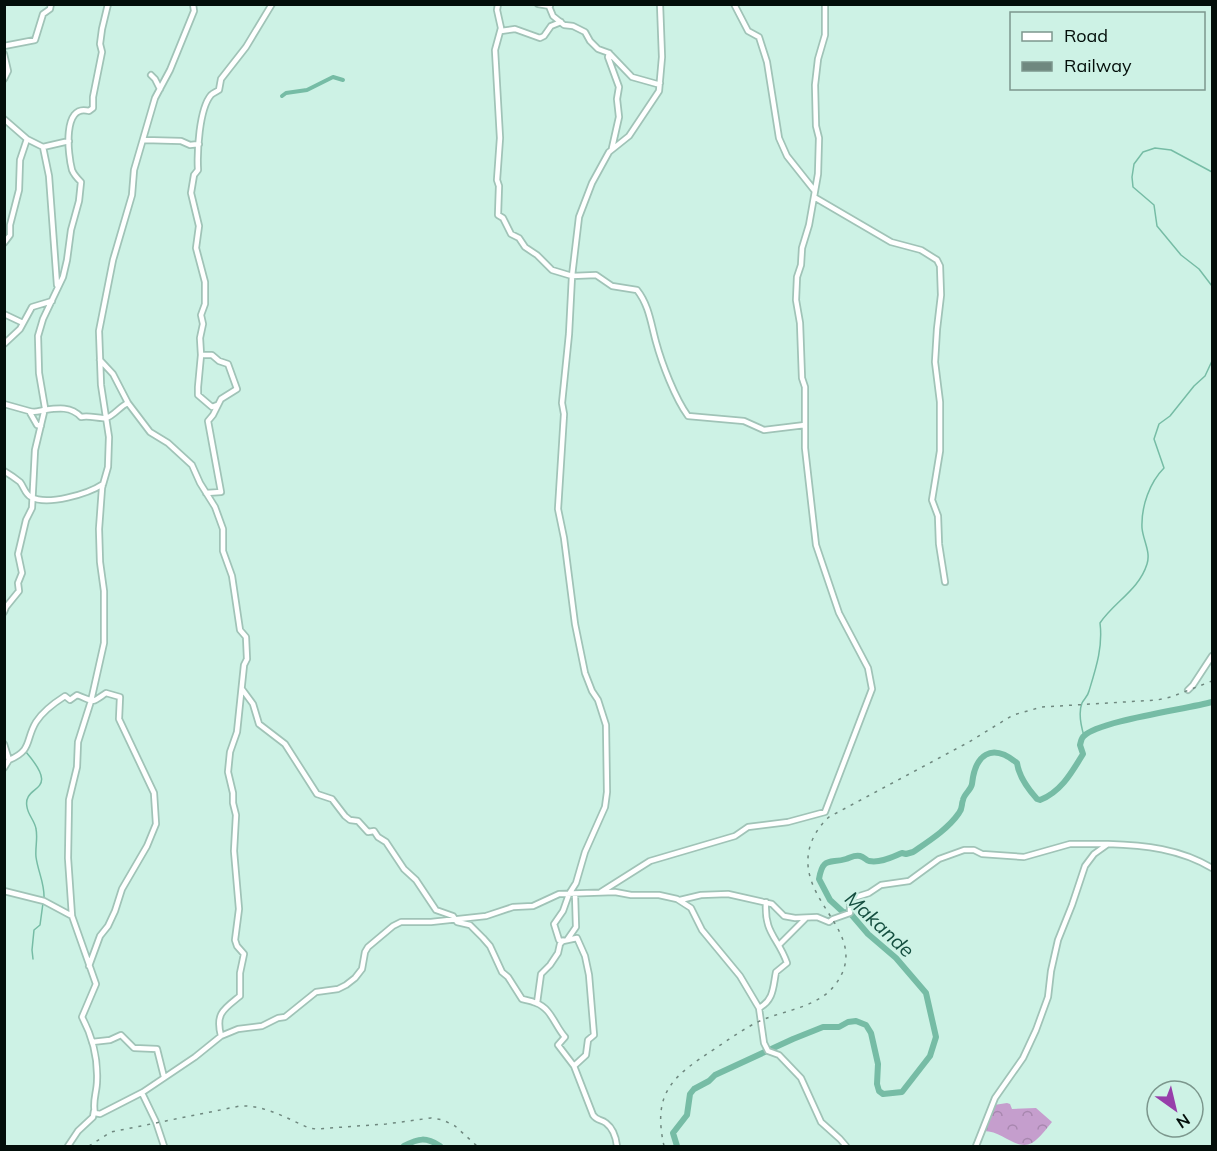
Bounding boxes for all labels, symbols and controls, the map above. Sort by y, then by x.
legend [1010,12,1205,90]
text: Road [1064,24,1108,47]
text: Railway [1064,54,1132,77]
water label: Makande [840,886,920,963]
north arrow [1145,1079,1205,1139]
text: N [1173,1110,1194,1133]

